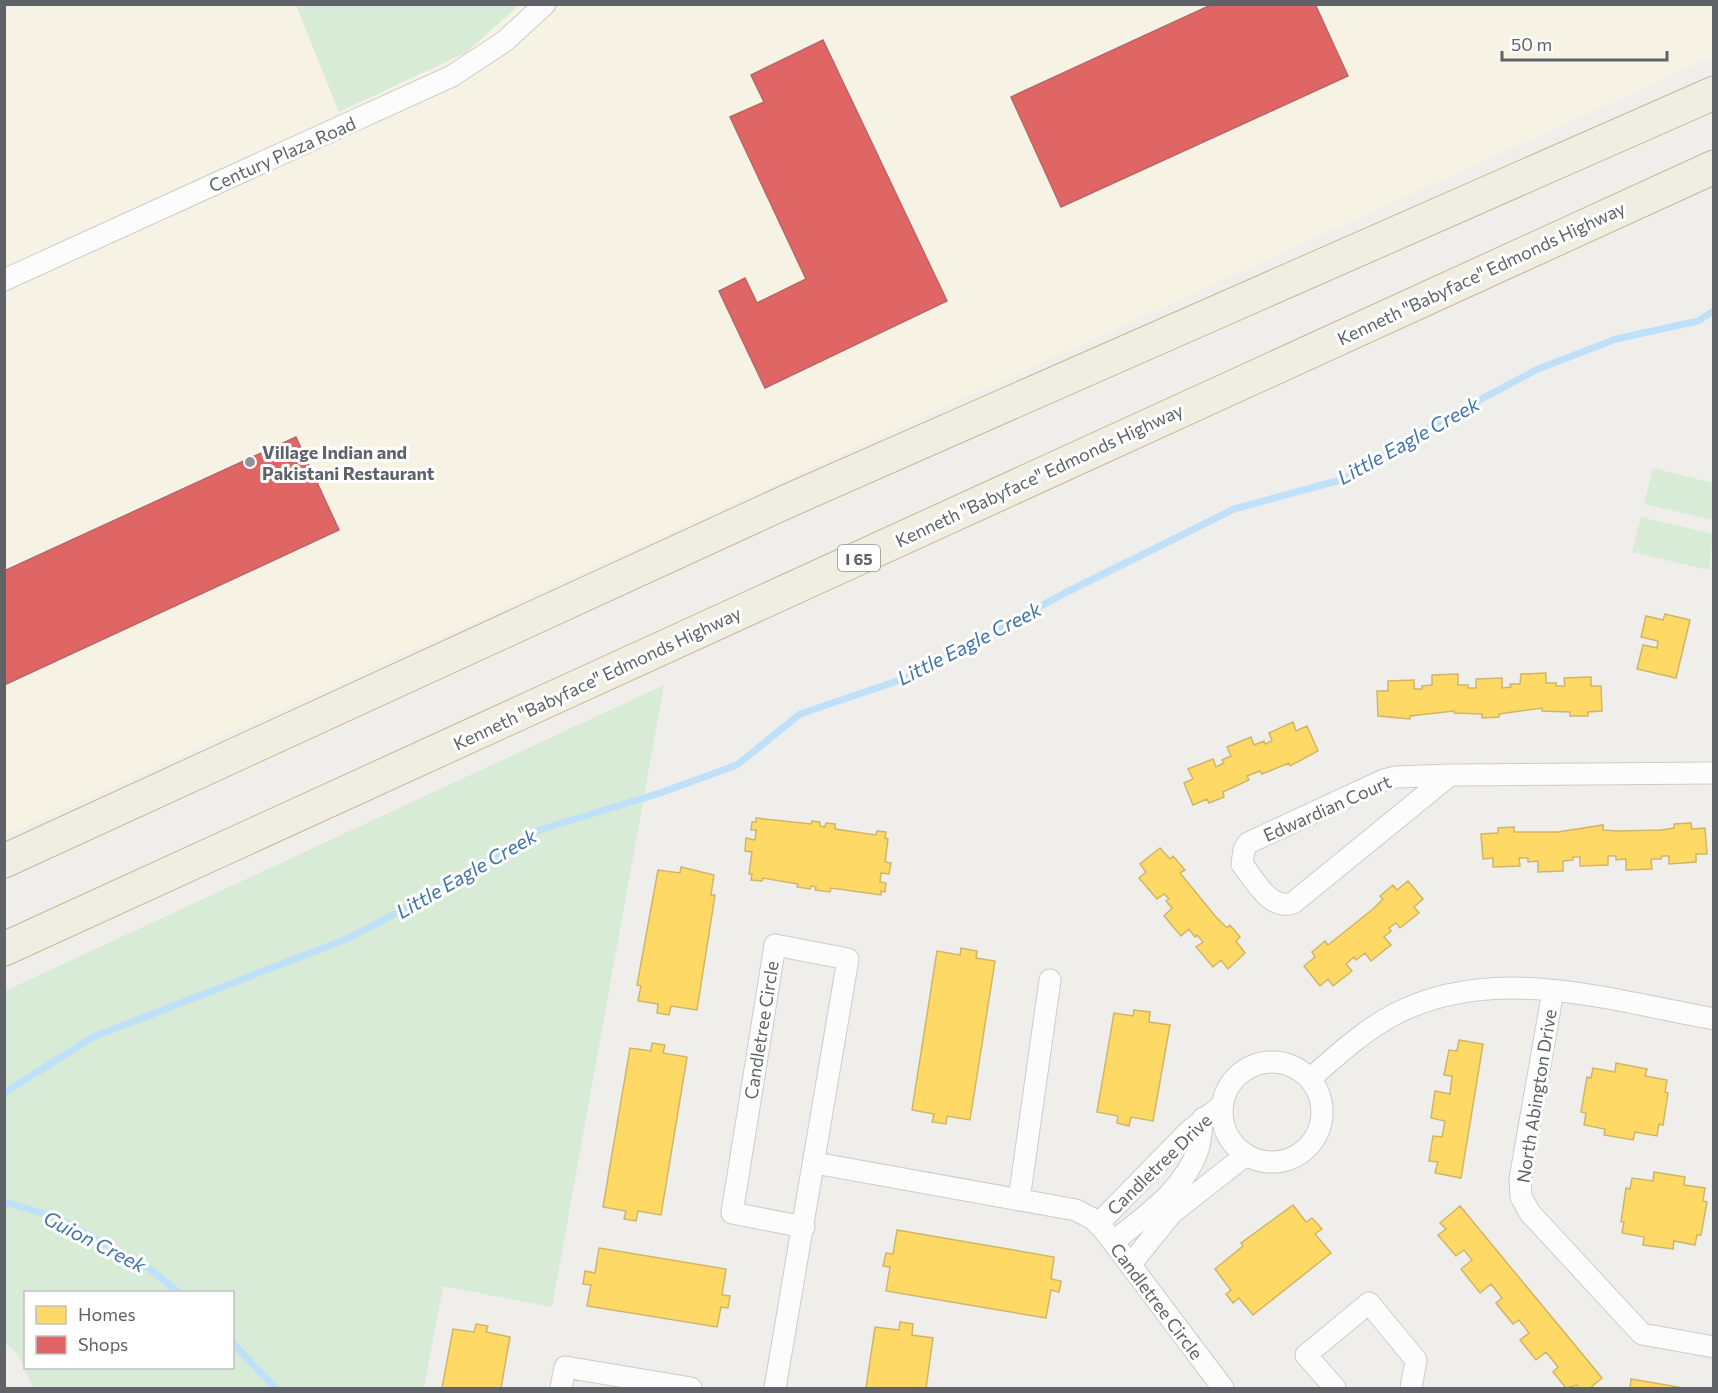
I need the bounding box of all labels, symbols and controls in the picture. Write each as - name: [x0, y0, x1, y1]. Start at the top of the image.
- scale bar: [1502, 24, 1667, 62]
- text: 50 m: [1511, 33, 1552, 55]
- street label: Century Plaza Road: [205, 112, 359, 196]
- street label: Kenneth "Babyface" Edmonds Highway: [1334, 196, 1628, 350]
- water label: Little Eagle Creek: [1333, 391, 1484, 489]
- street label: Kenneth "Babyface" Edmonds Highway: [892, 398, 1186, 552]
- place label: Village Indian and Pakistani Restaurant: [262, 441, 435, 484]
- marker: Village Indian and Pakistani Restaurant: [243, 455, 257, 469]
- road number: I 65: [838, 545, 880, 571]
- water label: Little Eagle Creek: [893, 596, 1046, 690]
- street label: Kenneth "Babyface" Edmonds Highway: [450, 601, 744, 755]
- street label: Edwardian Court: [1260, 770, 1394, 846]
- water label: Little Eagle Creek: [391, 822, 542, 923]
- street label: Candletree Circle: [739, 959, 783, 1101]
- street label: North Abington Drive: [1511, 1008, 1561, 1184]
- street label: Candletree Drive: [1102, 1109, 1216, 1219]
- water label: Guion Creek: [40, 1205, 151, 1278]
- street label: Candletree Circle: [1106, 1239, 1208, 1363]
- legend: [24, 1291, 234, 1369]
- text: Homes: [78, 1303, 136, 1325]
- text: Shops: [78, 1333, 128, 1355]

